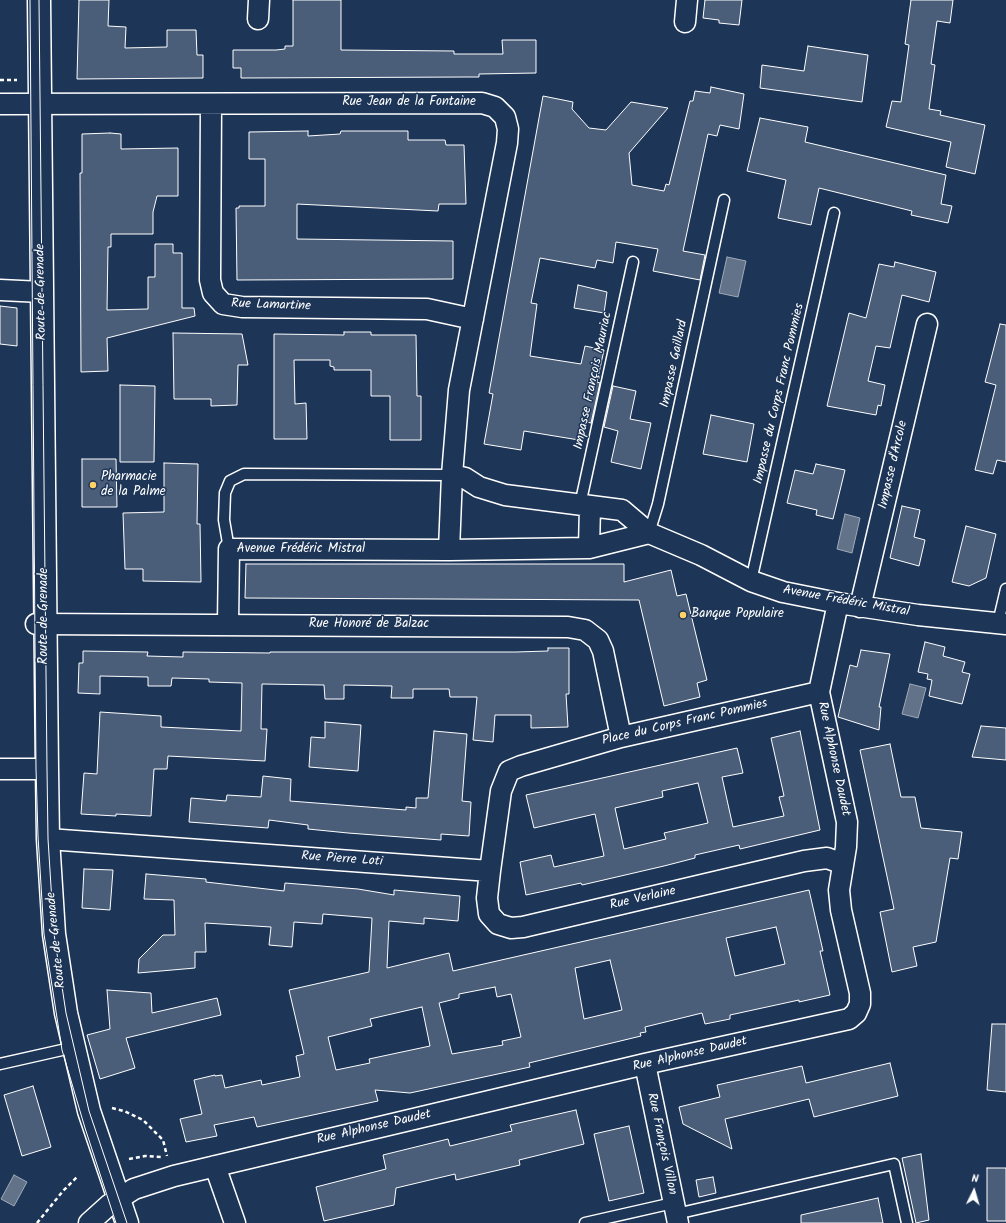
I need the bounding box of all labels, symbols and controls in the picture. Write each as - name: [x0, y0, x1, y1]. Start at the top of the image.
- street label: Rue Jean de la Fontaine: [342, 95, 476, 111]
- street label: Route de Grenade: [33, 243, 51, 341]
- street label: Rue Lamartine: [231, 297, 311, 315]
- street label: Impasse du Corps Franc Pommies: [752, 302, 808, 486]
- street label: Impasse François Mauriac: [572, 311, 616, 451]
- street label: Impasse Gaillard: [658, 319, 692, 409]
- street label: Impasse d'Arcole: [876, 419, 912, 511]
- place label: Pharmacie de la Palme: [101, 470, 166, 501]
- marker: Pharmacie de la Palme: [88, 480, 98, 490]
- street label: Avenue Frédéric Mistral: [237, 542, 365, 558]
- street label: Route de Grenade: [37, 568, 53, 664]
- street label: Avenue Frédéric Mistral: [781, 583, 911, 621]
- place label: Banque Populaire: [691, 607, 784, 623]
- marker: Banque Populaire: [678, 610, 688, 620]
- street label: Rue Honoré de Balzac: [309, 617, 429, 633]
- street label: Place du Corps Franc Pommies: [601, 696, 769, 750]
- street label: Rue Alphonse Daudet: [813, 700, 853, 818]
- street label: Rue Pierre Loti: [301, 849, 383, 871]
- street label: Rue Verlaine: [609, 884, 677, 914]
- street label: Route de Grenade: [44, 891, 70, 989]
- street label: Rue Alphonse Daudet: [631, 1034, 749, 1076]
- street label: Rue François Villon: [643, 1092, 679, 1196]
- street label: Rue Alphonse Daudet: [315, 1107, 433, 1149]
- text: N: [971, 1170, 979, 1188]
- north arrow: [954, 1171, 994, 1211]

